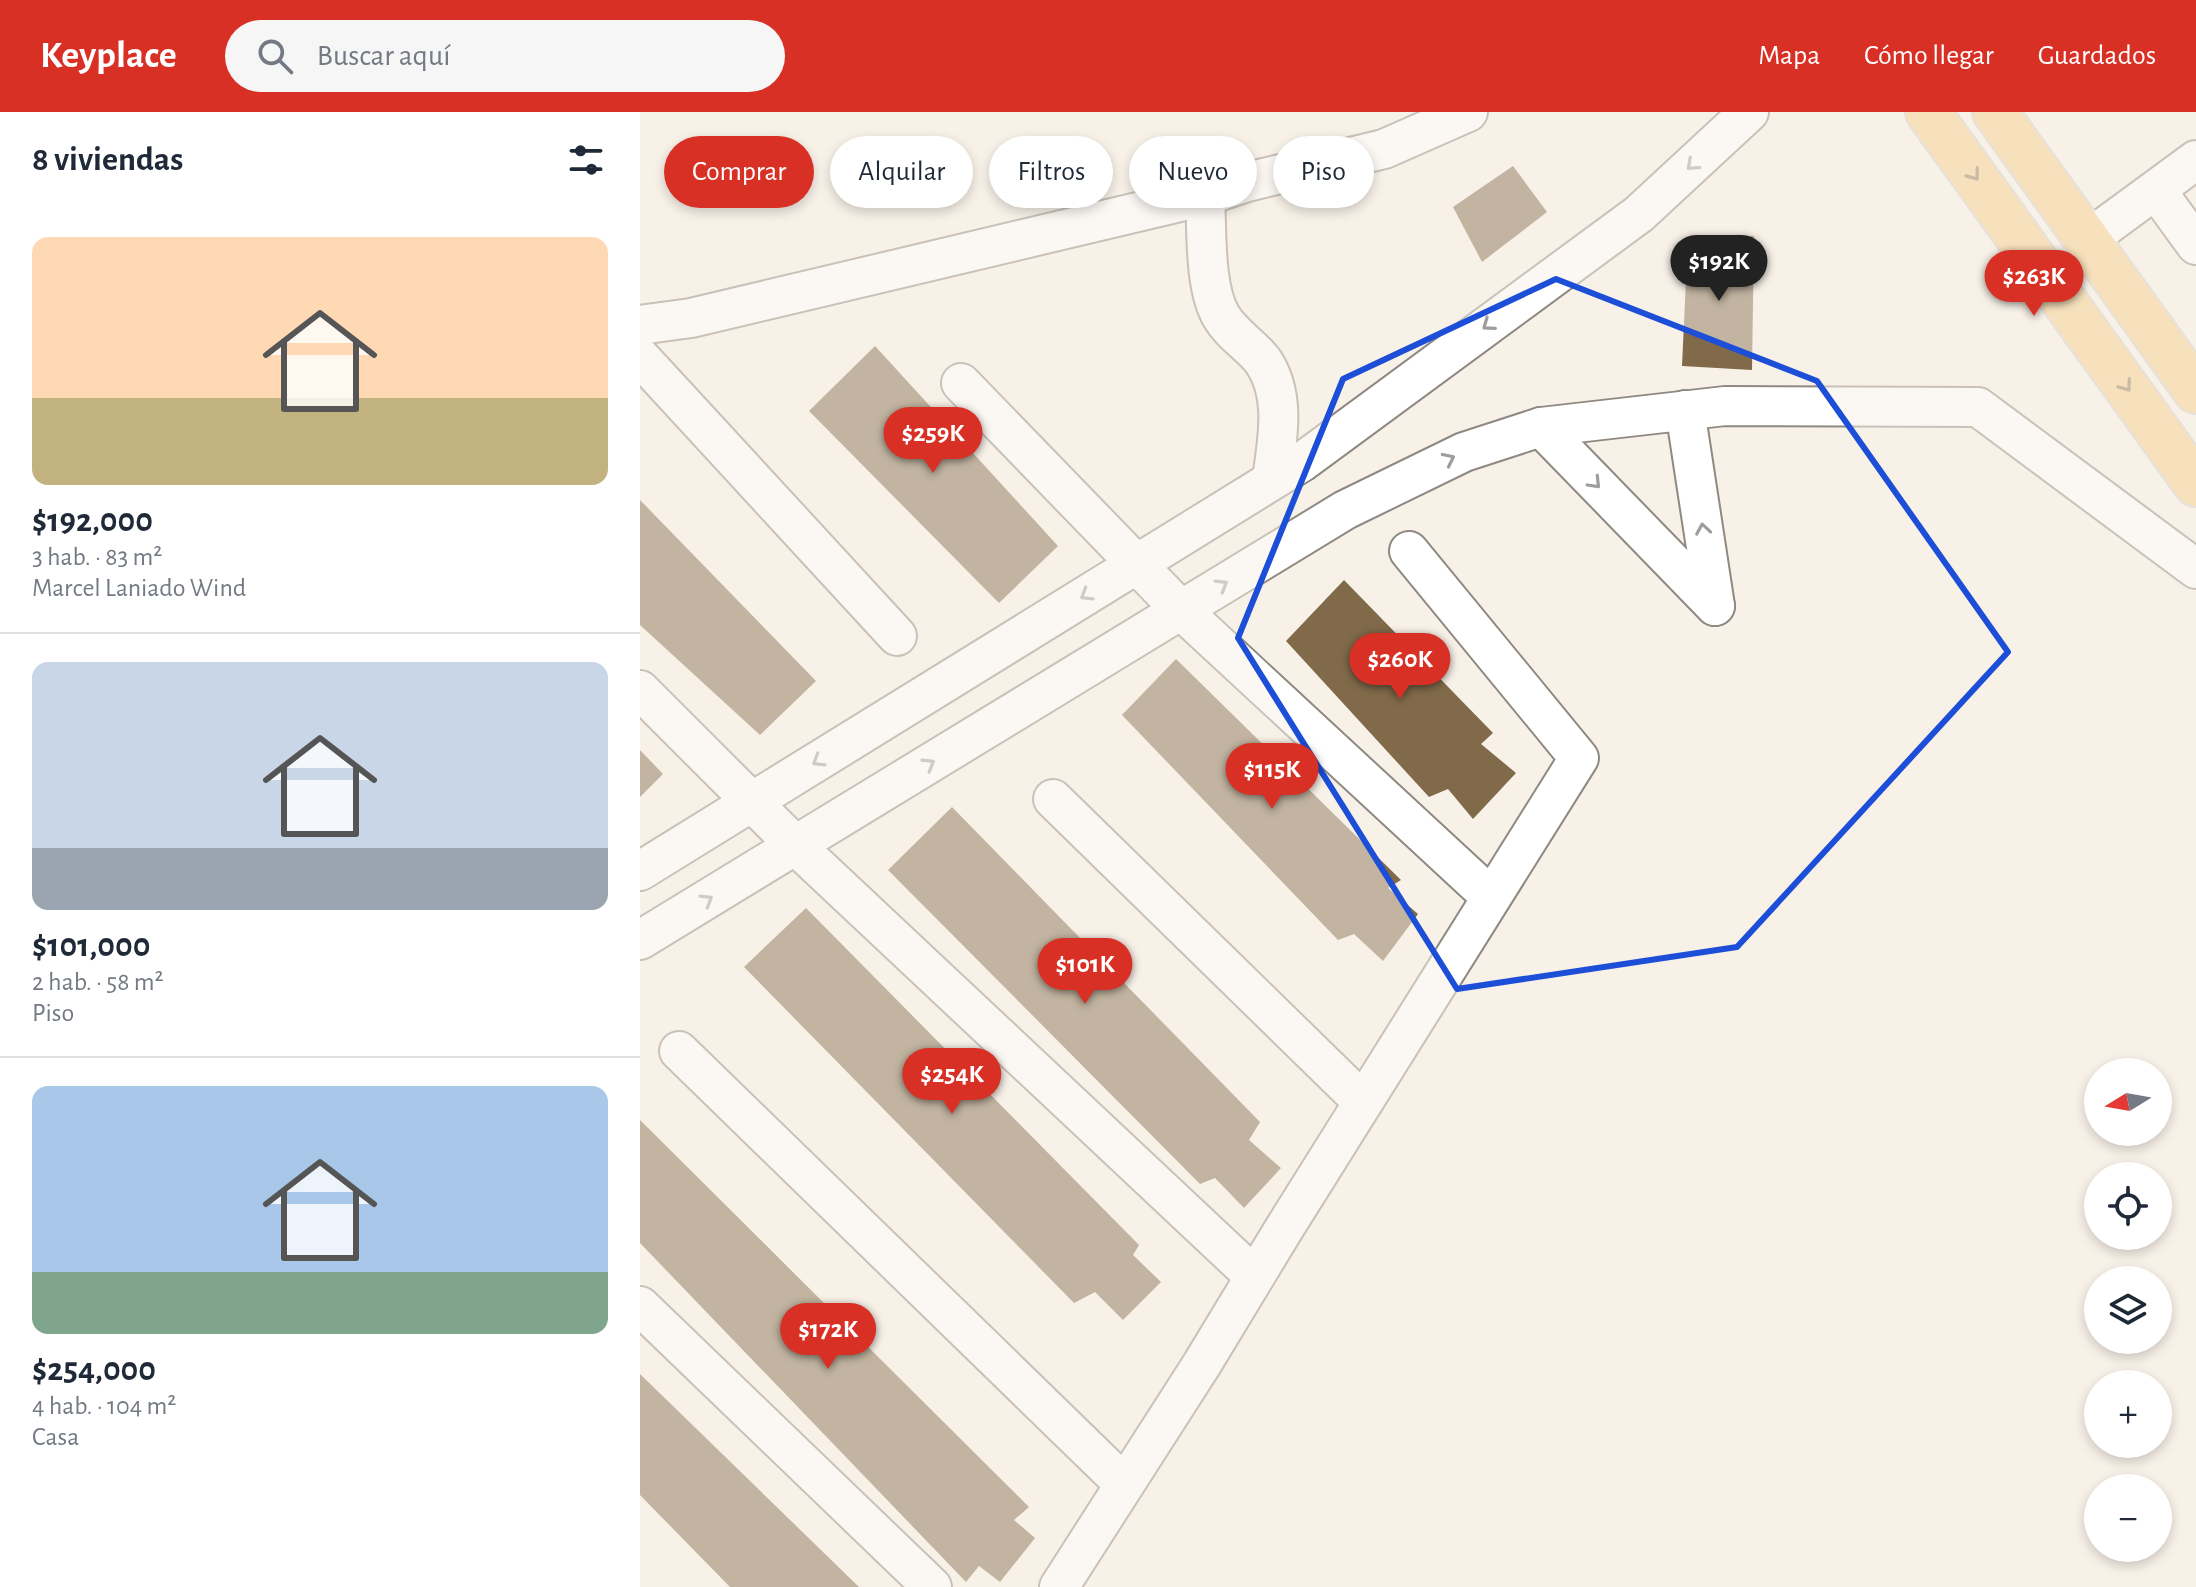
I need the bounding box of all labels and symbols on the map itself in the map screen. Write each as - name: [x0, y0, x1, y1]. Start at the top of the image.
- one-way arrow: [1687, 155, 1701, 170]
- one-way arrow: [1964, 167, 1979, 181]
- pin: $192K: [1663, 235, 1775, 303]
- pin: $263K: [1978, 250, 2090, 318]
- one-way arrow: [1482, 315, 1496, 330]
- one-way arrow: [2116, 378, 2130, 392]
- pin: $259K: [877, 407, 989, 475]
- one-way arrow: [1441, 453, 1456, 469]
- one-way arrow: [1586, 474, 1600, 488]
- one-way arrow: [1695, 522, 1712, 536]
- one-way arrow: [1213, 579, 1228, 595]
- one-way arrow: [1080, 585, 1095, 601]
- pin: $260K: [1344, 633, 1456, 701]
- pin: $115K: [1216, 743, 1328, 811]
- one-way arrow: [812, 752, 826, 767]
- one-way arrow: [920, 759, 935, 774]
- one-way arrow: [698, 894, 713, 909]
- pin: $101K: [1029, 938, 1141, 1006]
- pin: $254K: [896, 1048, 1008, 1116]
- north arrow: [2084, 1058, 2172, 1146]
- pin: $172K: [772, 1303, 884, 1371]

